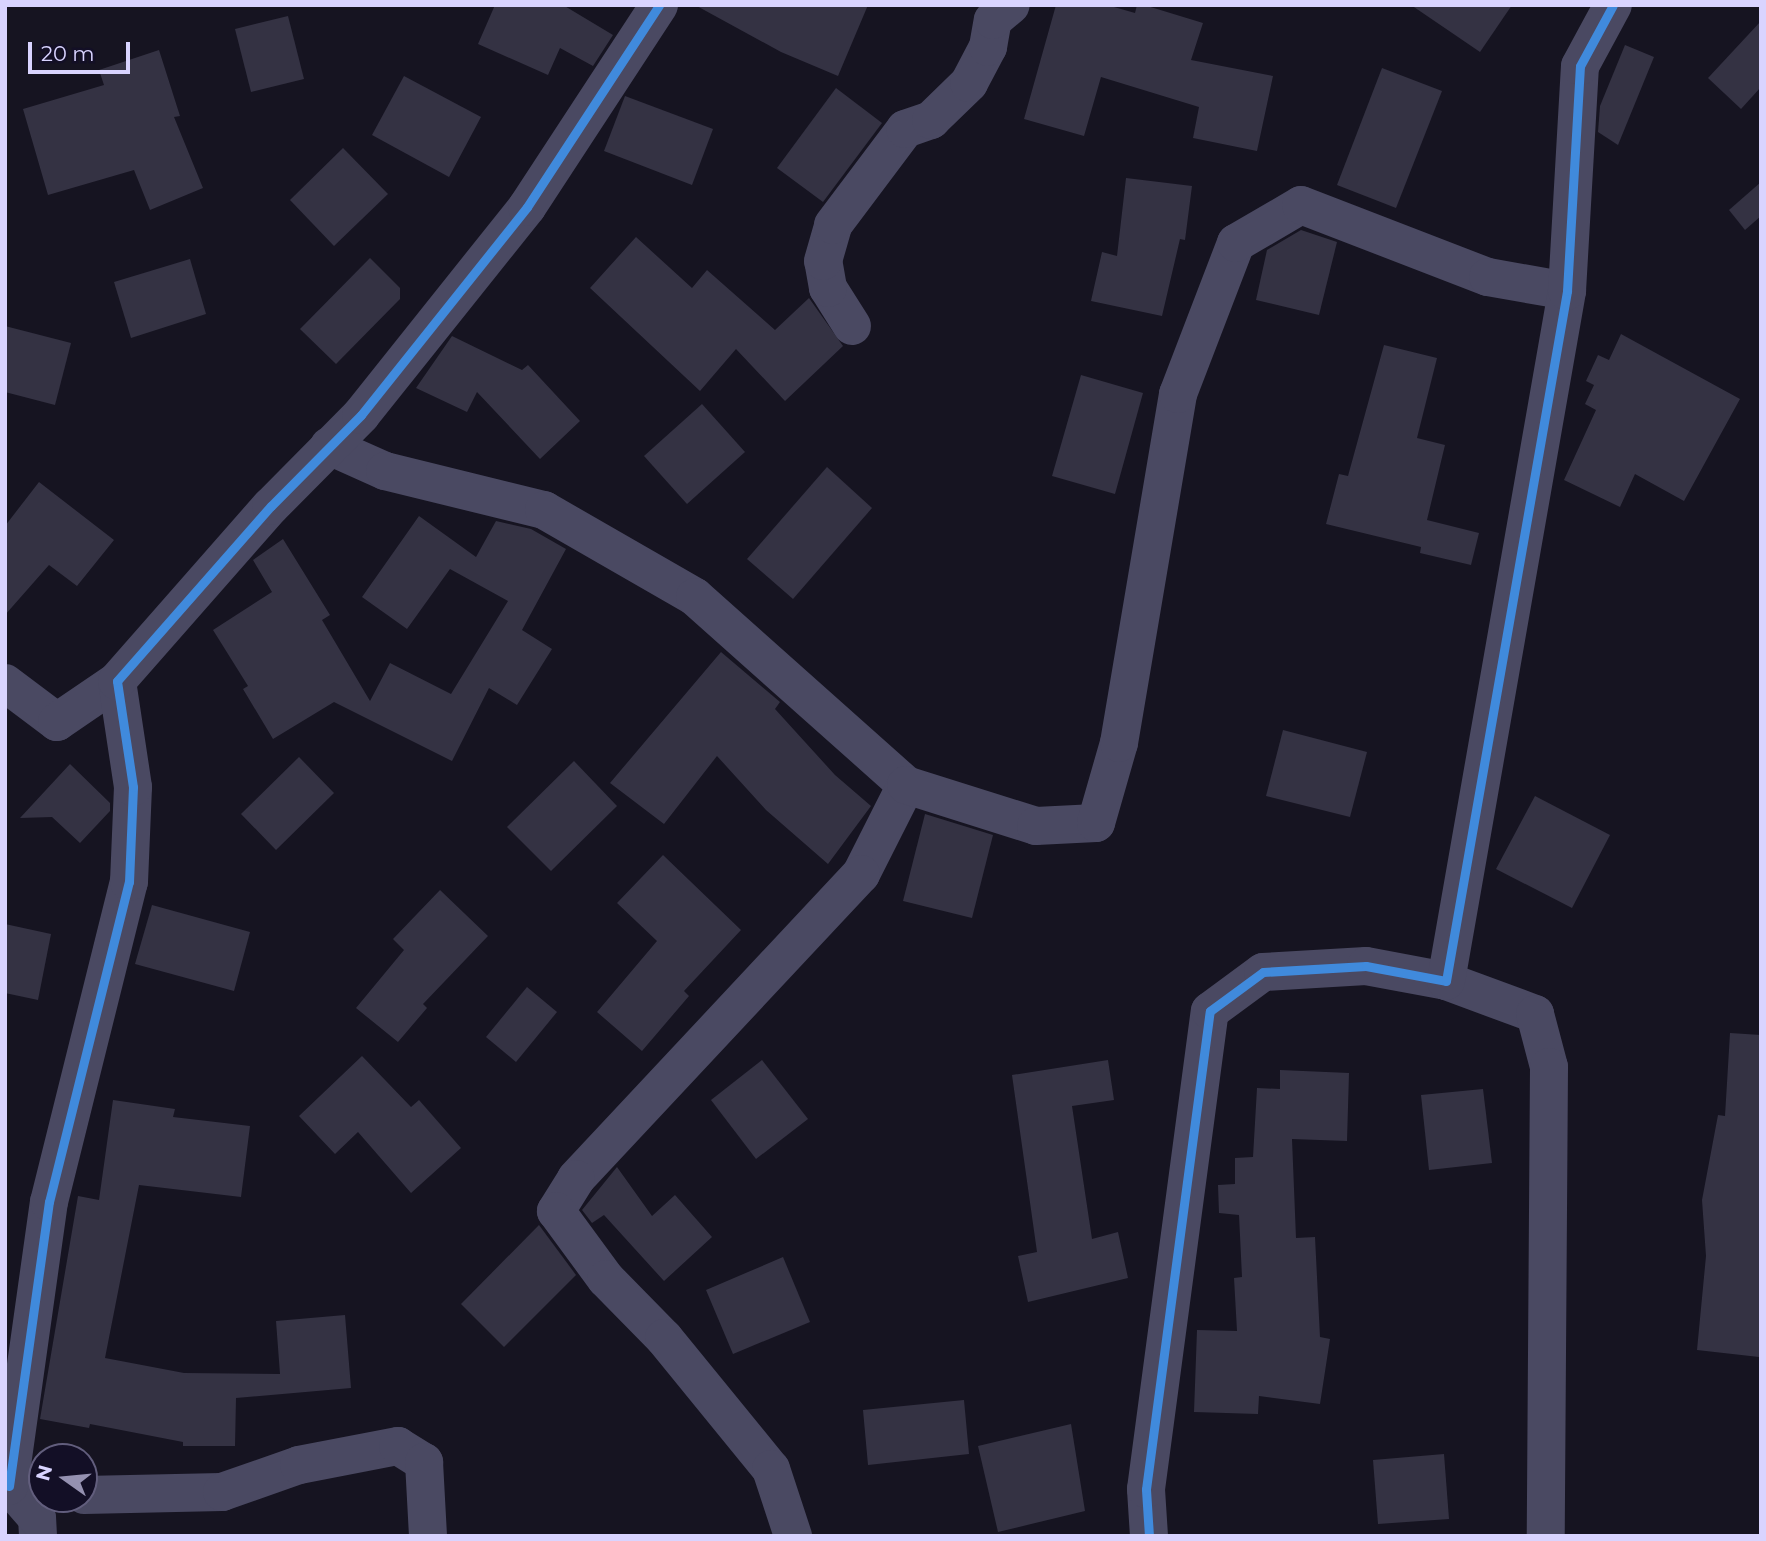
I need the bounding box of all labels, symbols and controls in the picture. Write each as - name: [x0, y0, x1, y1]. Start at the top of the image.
- scale bar: [32, 28, 133, 72]
- text: 20 m: [41, 41, 95, 66]
- north arrow: [28, 1443, 98, 1513]
- text: N: [31, 1463, 57, 1483]

